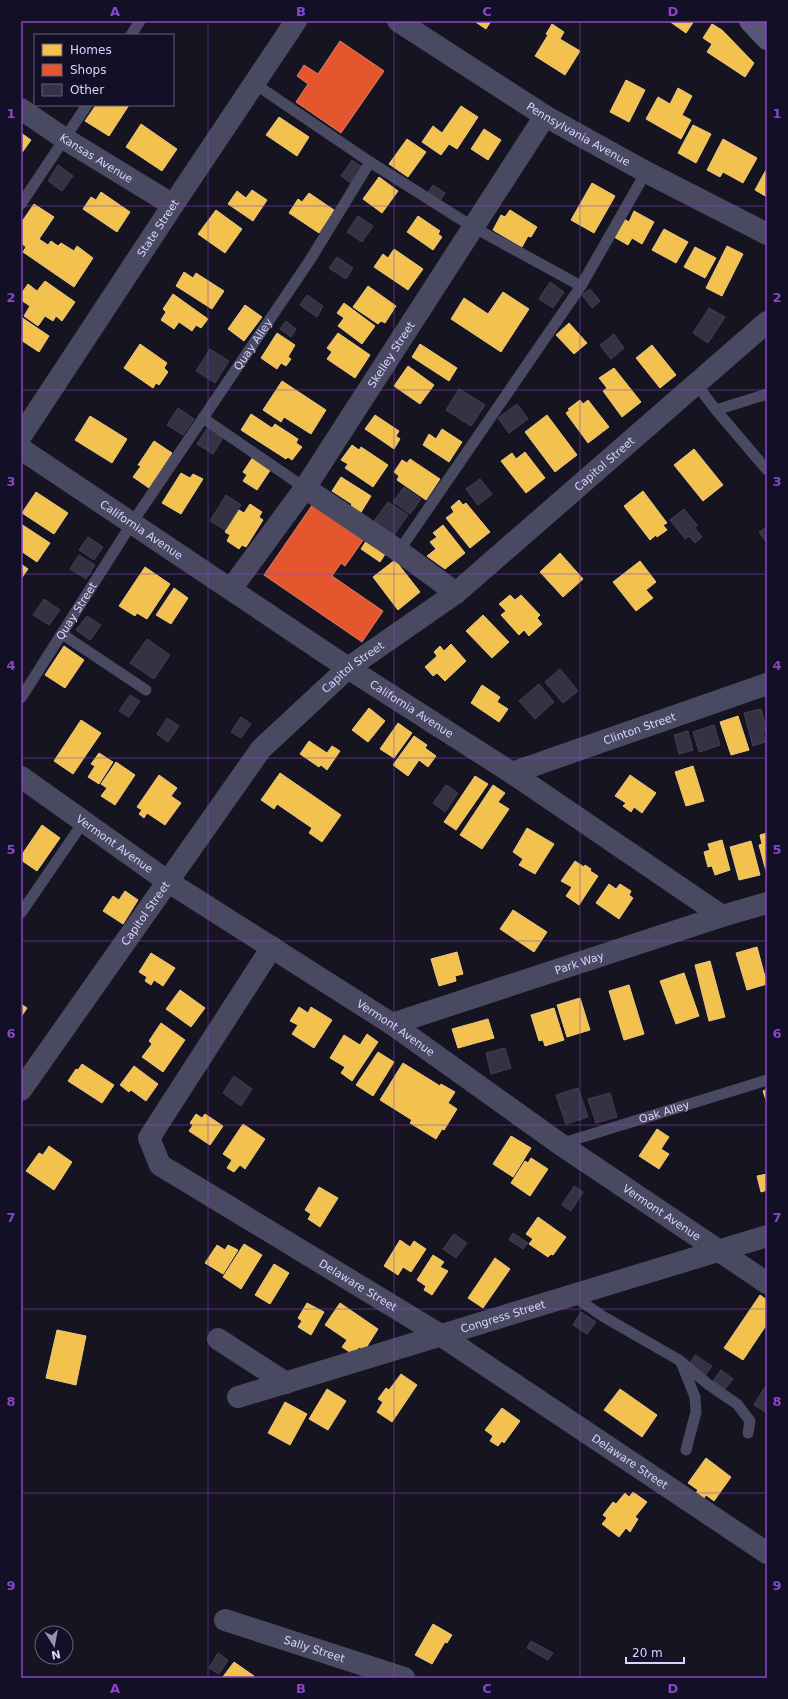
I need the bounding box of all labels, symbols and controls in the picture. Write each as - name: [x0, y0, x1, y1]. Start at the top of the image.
- text: A: [110, 4, 120, 19]
- text: B: [296, 4, 306, 19]
- text: C: [482, 4, 492, 19]
- text: D: [668, 4, 679, 19]
- legend: [34, 34, 174, 106]
- text: Homes: [70, 43, 112, 57]
- text: Shops: [70, 63, 106, 77]
- text: Other: [70, 83, 104, 97]
- street label: Pennsylvania Avenue: [524, 100, 632, 169]
- text: 1: [6, 106, 16, 121]
- text: 1: [772, 106, 782, 121]
- street label: Kansas Avenue: [57, 131, 135, 186]
- street label: State Street: [135, 196, 182, 259]
- text: 2: [6, 290, 16, 305]
- text: 2: [772, 290, 782, 305]
- street label: Quay Alley: [231, 316, 276, 373]
- street label: Skelley Street: [365, 319, 418, 390]
- street label: Capitol Street: [572, 434, 638, 494]
- text: 3: [6, 474, 16, 489]
- text: 3: [772, 474, 782, 489]
- street label: California Avenue: [97, 498, 185, 563]
- street label: Quay Street: [53, 579, 100, 643]
- street label: Capitol Street: [319, 639, 387, 696]
- text: 4: [6, 658, 16, 673]
- text: 4: [772, 658, 782, 673]
- street label: California Avenue: [367, 678, 456, 741]
- street label: Clinton Street: [602, 710, 678, 748]
- street label: Vermont Avenue: [74, 812, 155, 876]
- text: 5: [6, 842, 16, 857]
- text: 5: [772, 842, 782, 857]
- street label: Capitol Street: [119, 878, 173, 948]
- street label: Park Way: [553, 949, 606, 977]
- street label: Vermont Avenue: [354, 997, 437, 1059]
- text: 6: [6, 1026, 16, 1041]
- text: 6: [772, 1026, 782, 1041]
- street label: Oak Alley: [637, 1098, 692, 1126]
- street label: Vermont Avenue: [620, 1182, 703, 1244]
- text: 7: [6, 1210, 16, 1225]
- text: 7: [772, 1210, 782, 1225]
- street label: Delaware Street: [316, 1257, 400, 1314]
- street label: Congress Street: [459, 1298, 548, 1336]
- text: 8: [6, 1394, 16, 1409]
- text: 8: [772, 1394, 782, 1409]
- street label: Delaware Street: [589, 1432, 671, 1492]
- text: 9: [6, 1578, 16, 1593]
- text: 9: [772, 1578, 782, 1593]
- north arrow: [34, 1625, 74, 1665]
- street label: Sally Street: [282, 1634, 347, 1666]
- scale bar: [626, 1639, 684, 1665]
- text: 20 m: [632, 1646, 663, 1660]
- text: N: [50, 1647, 62, 1662]
- text: A: [110, 1681, 120, 1696]
- text: B: [296, 1681, 306, 1696]
- text: C: [482, 1681, 492, 1696]
- text: D: [668, 1681, 679, 1696]

